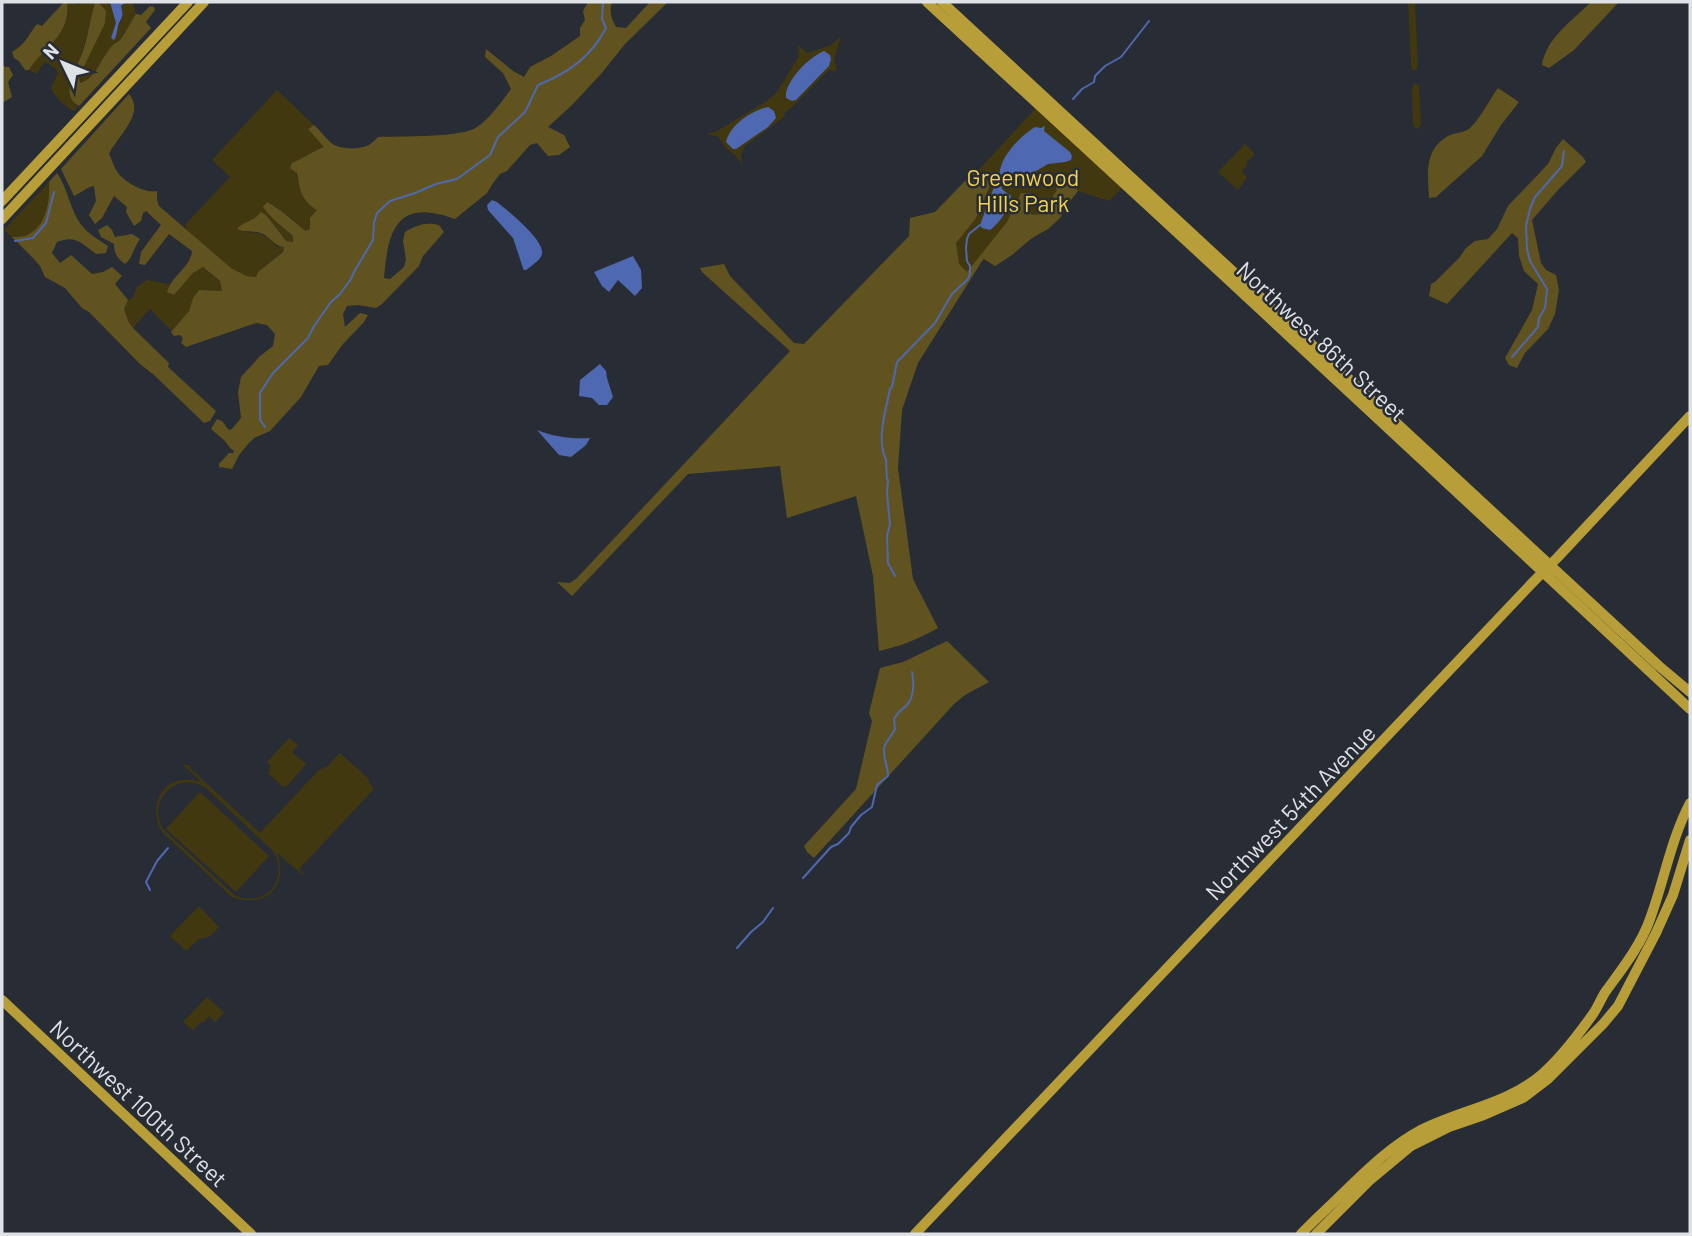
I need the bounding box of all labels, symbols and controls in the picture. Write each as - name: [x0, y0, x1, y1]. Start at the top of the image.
- north arrow: [28, 28, 98, 98]
- text: N: [37, 39, 63, 64]
- park label: Greenwood Hills Park: [967, 163, 1079, 217]
- street label: Northwest 86th Street: [1231, 255, 1413, 427]
- street label: Northwest 54th Avenue: [1199, 719, 1381, 905]
- street label: Northwest 100th Street: [45, 1014, 233, 1192]

